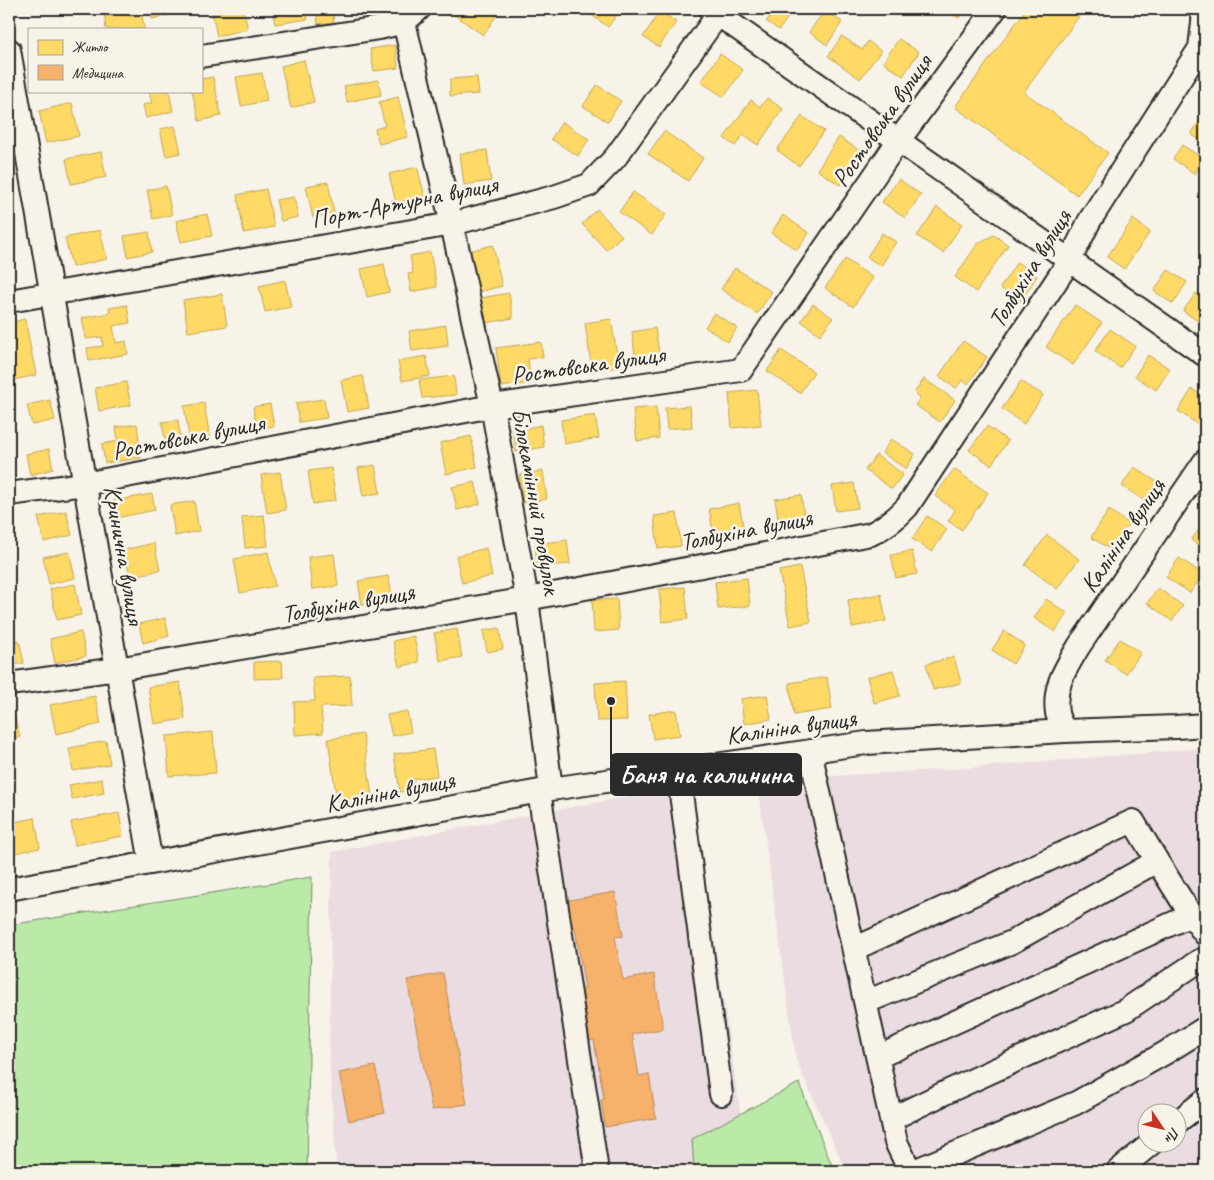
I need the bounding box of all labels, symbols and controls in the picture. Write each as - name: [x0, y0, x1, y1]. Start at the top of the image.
- legend: [28, 28, 202, 92]
- text: Житло: [72, 38, 109, 57]
- street label: Ростовська вулиця: [824, 46, 941, 193]
- text: Медицина: [72, 64, 125, 83]
- street label: Порт-Артурна вулиця: [308, 168, 502, 236]
- street label: Толбухіна вулиця: [981, 203, 1079, 334]
- street label: Ростовська вулиця: [509, 338, 669, 392]
- street label: Ростовська вулиця: [109, 406, 269, 467]
- street label: Білокамінний провулок: [504, 406, 568, 599]
- street label: Калініна вулиця: [1073, 472, 1173, 599]
- street label: Кринична вулиця: [96, 483, 152, 630]
- street label: Толбухіна вулиця: [677, 501, 816, 558]
- street label: Толбухіна вулиця: [280, 575, 418, 630]
- street label: Калініна вулиця: [724, 702, 859, 752]
- callout: Баня на калинина: [611, 754, 801, 795]
- text: Баня на калинина: [620, 758, 795, 791]
- street label: Калініна вулиця: [323, 764, 458, 820]
- north arrow: [1136, 1102, 1186, 1152]
- text: Пн: [1161, 1124, 1183, 1147]

